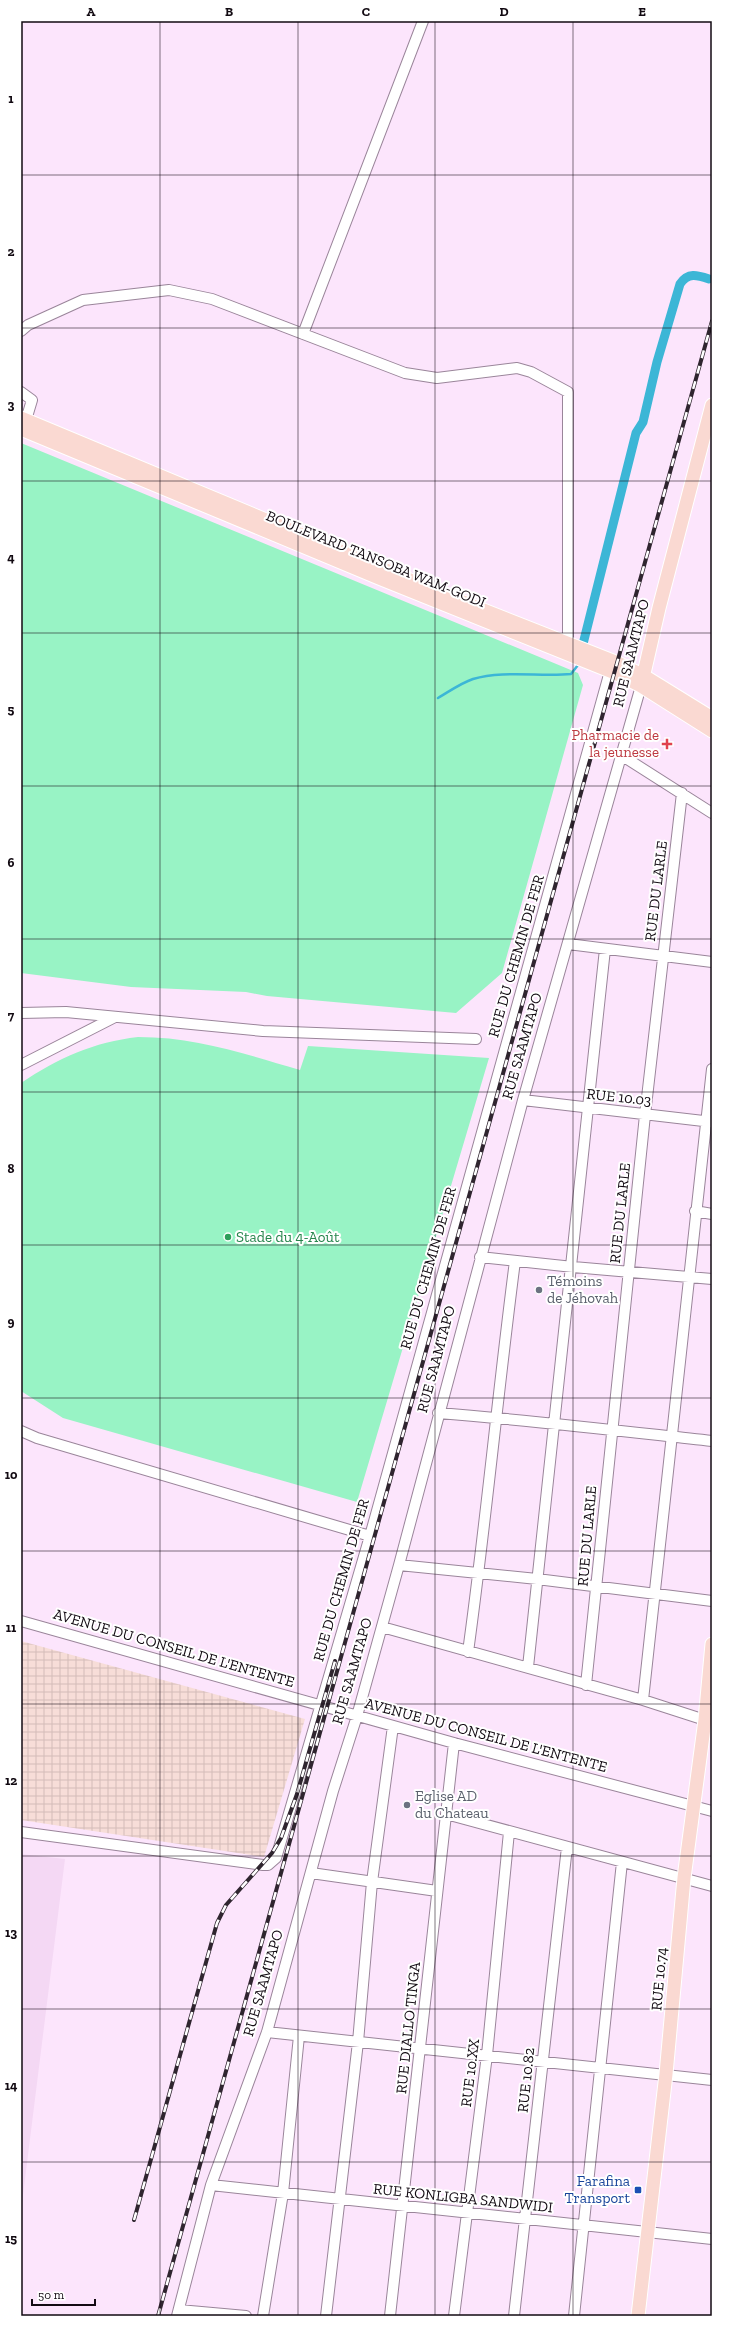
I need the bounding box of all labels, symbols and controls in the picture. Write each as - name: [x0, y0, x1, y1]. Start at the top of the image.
- text: A: [87, 4, 96, 19]
- text: B: [225, 4, 233, 19]
- text: C: [362, 4, 370, 19]
- text: D: [499, 4, 509, 19]
- text: E: [638, 4, 646, 19]
- text: 1: [8, 91, 14, 106]
- text: 2: [8, 244, 15, 259]
- text: 3: [8, 397, 15, 412]
- street label: BOULEVARD TANSOBA WAM-GODI: [264, 507, 489, 611]
- text: 4: [7, 550, 15, 565]
- street label: RUE SAAMTAPO: [609, 597, 653, 709]
- text: 5: [8, 702, 15, 717]
- place label: Pharmacie de la jeunesse: [571, 726, 659, 761]
- marker: Pharmacie de la jeunesse: [662, 739, 672, 749]
- street label: RUE DU LARLE: [641, 840, 671, 942]
- text: 6: [8, 855, 15, 870]
- street label: RUE DU CHEMIN DE FER: [484, 872, 548, 1039]
- street label: RUE SAAMTAPO: [498, 991, 546, 1101]
- text: 7: [8, 1008, 15, 1023]
- street label: RUE 10.03: [586, 1085, 652, 1109]
- text: 8: [7, 1161, 15, 1176]
- street label: RUE DU LARLE: [606, 1162, 634, 1264]
- street label: RUE DU CHEMIN DE FER: [396, 1184, 460, 1351]
- place label: Stade du 4-Août: [236, 1228, 340, 1246]
- marker: Stade du 4-Août: [223, 1232, 233, 1242]
- place label: Témoins de Jéhovah: [547, 1272, 619, 1307]
- marker: Témoins de Jéhovah: [534, 1285, 544, 1295]
- street label: RUE SAAMTAPO: [413, 1303, 459, 1415]
- text: 9: [8, 1314, 15, 1329]
- text: 10: [5, 1467, 18, 1482]
- street label: RUE DU LARLE: [574, 1485, 600, 1587]
- street label: RUE DU CHEMIN DE FER: [309, 1496, 373, 1663]
- street label: AVENUE DU CONSEIL DE L'ENTENTE: [51, 1605, 297, 1691]
- street label: RUE SAAMTAPO: [328, 1616, 376, 1726]
- text: 11: [6, 1620, 17, 1635]
- street label: AVENUE DU CONSEIL DE L'ENTENTE: [363, 1694, 609, 1776]
- text: 12: [5, 1773, 17, 1788]
- place label: Eglise AD du Chateau: [415, 1787, 489, 1822]
- marker: Eglise AD du Chateau: [402, 1800, 412, 1810]
- text: 13: [5, 1925, 17, 1940]
- street label: RUE SAAMTAPO: [239, 1928, 287, 2038]
- street label: RUE 10.74: [647, 1947, 671, 2011]
- street label: RUE DIALLO TINGA: [392, 1961, 424, 2095]
- street label: RUE 10.XX: [457, 2037, 483, 2108]
- street label: RUE 10.82: [514, 2046, 538, 2113]
- text: 14: [5, 2078, 18, 2093]
- place label: Farafina Transport: [564, 2172, 630, 2207]
- street label: RUE KONLIGBA SANDWIDI: [372, 2180, 554, 2216]
- marker: Farafina Transport: [633, 2185, 643, 2195]
- text: 15: [5, 2231, 17, 2246]
- scale bar: [32, 2281, 95, 2307]
- text: 50 m: [38, 2288, 65, 2302]

